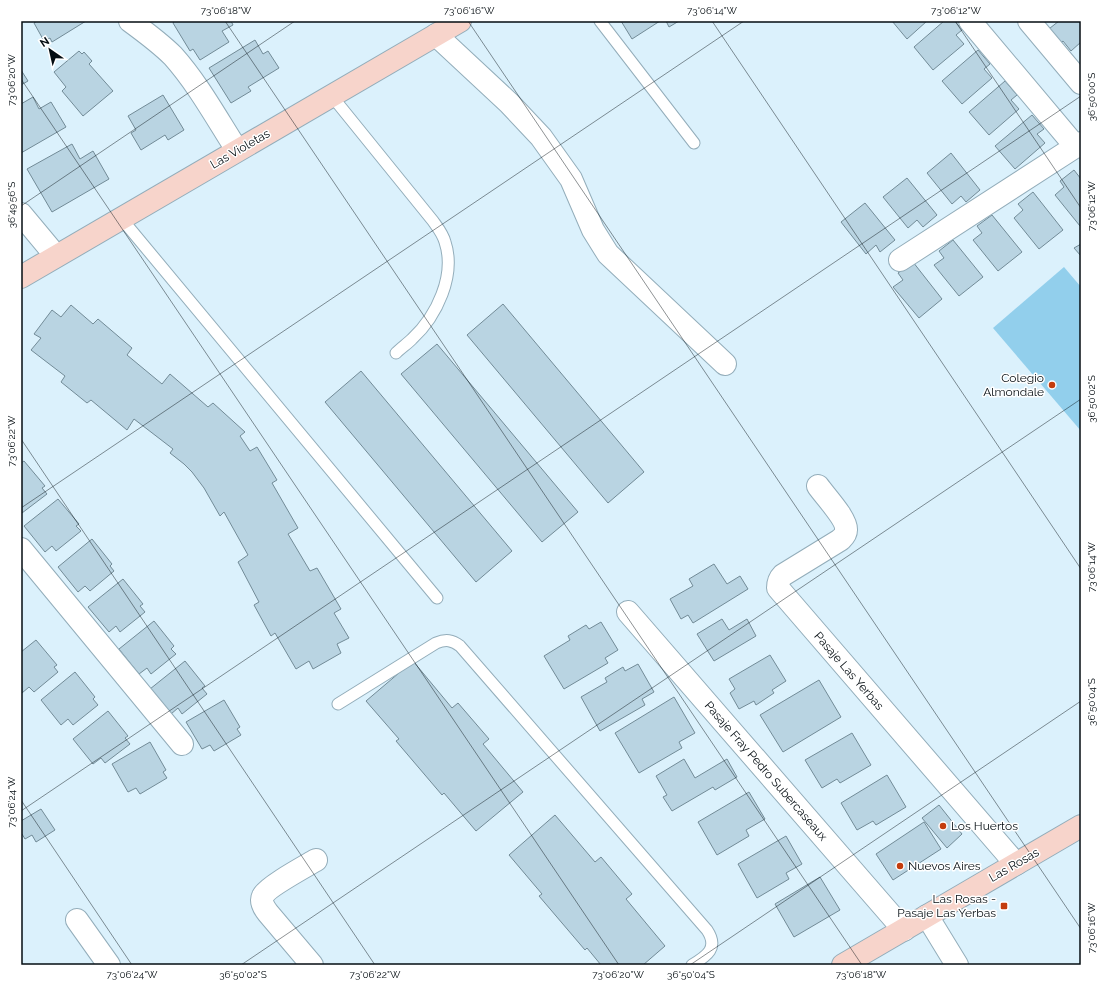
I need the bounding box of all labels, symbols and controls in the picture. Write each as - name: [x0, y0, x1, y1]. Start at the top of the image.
- text: 73°06'18"W: [201, 5, 252, 16]
- text: 73°06'16"W: [444, 5, 495, 16]
- text: 73°06'14"W: [687, 5, 738, 16]
- text: 73°06'12"W: [931, 5, 981, 16]
- north arrow: [30, 30, 70, 70]
- text: N: [38, 34, 52, 50]
- text: 73°06'20"W: [6, 54, 17, 106]
- text: 36°50'00"S: [1086, 73, 1097, 121]
- street label: Las Violetas: [208, 126, 272, 172]
- text: 73°06'12"W: [1086, 181, 1097, 231]
- text: 36°49'56"S: [6, 182, 17, 228]
- place label: Colegio Almondale: [983, 371, 1044, 399]
- text: 36°50'02"S: [1086, 375, 1097, 423]
- marker: Colegio Almondale: [1047, 380, 1057, 390]
- text: 73°06'22"W: [6, 415, 17, 466]
- text: 73°06'14"W: [1086, 541, 1097, 592]
- street label: Pasaje Las Yerbas: [811, 629, 887, 713]
- text: 36°50'04"S: [1086, 678, 1097, 726]
- street label: Pasaje Fray Pedro Subercaseaux: [702, 698, 830, 844]
- text: 73°06'24"W: [6, 776, 17, 828]
- place label: Los Huertos: [951, 819, 1018, 833]
- marker: Los Huertos: [938, 821, 948, 831]
- street label: Las Rosas: [987, 845, 1042, 885]
- place label: Nuevos Aires: [908, 859, 981, 873]
- marker: Nuevos Aires: [895, 861, 905, 871]
- place label: Las Rosas - Pasaje Las Yerbas: [897, 892, 996, 920]
- marker: Las Rosas - Pasaje Las Yerbas: [999, 901, 1009, 911]
- text: 73°06'16"W: [1086, 902, 1097, 953]
- text: 73°06'24"W: [106, 969, 158, 980]
- text: 36°50'02"S: [219, 969, 267, 980]
- text: 73°06'22"W: [350, 969, 401, 980]
- text: 73°06'20"W: [592, 969, 644, 980]
- text: 36°50'04"S: [667, 969, 715, 980]
- text: 73°06'18"W: [836, 969, 887, 980]

